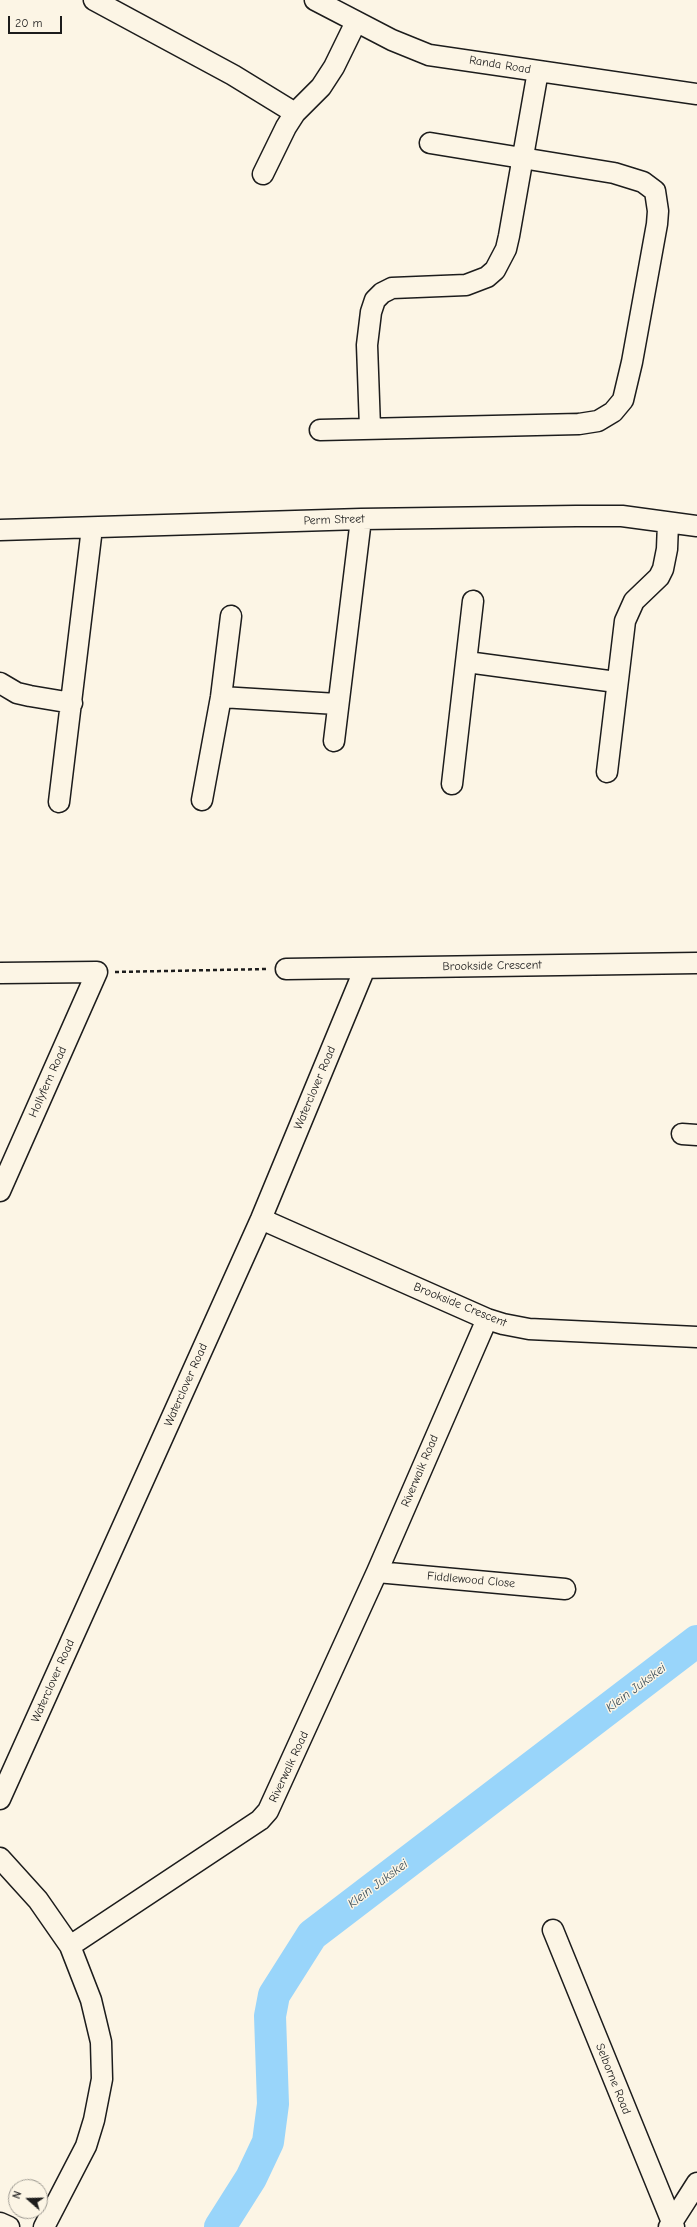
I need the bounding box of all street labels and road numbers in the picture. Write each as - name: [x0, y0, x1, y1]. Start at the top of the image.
- street label: Randa Road: [468, 53, 532, 77]
- street label: Perm Street: [303, 512, 365, 528]
- street label: Brookside Crescent: [442, 958, 542, 974]
- street label: Hollyfern Road: [26, 1044, 70, 1120]
- street label: Waterclover Road: [291, 1044, 339, 1132]
- street label: Brookside Crescent: [411, 1280, 509, 1330]
- street label: Waterclover Road: [161, 1341, 211, 1429]
- street label: Riverwalk Road: [398, 1433, 442, 1509]
- street label: Fiddlewood Close: [426, 1569, 516, 1591]
- street label: Waterclover Road: [28, 1637, 78, 1725]
- street label: Riverwalk Road: [266, 1729, 312, 1805]
- street label: Selborne Road: [592, 2041, 634, 2117]

